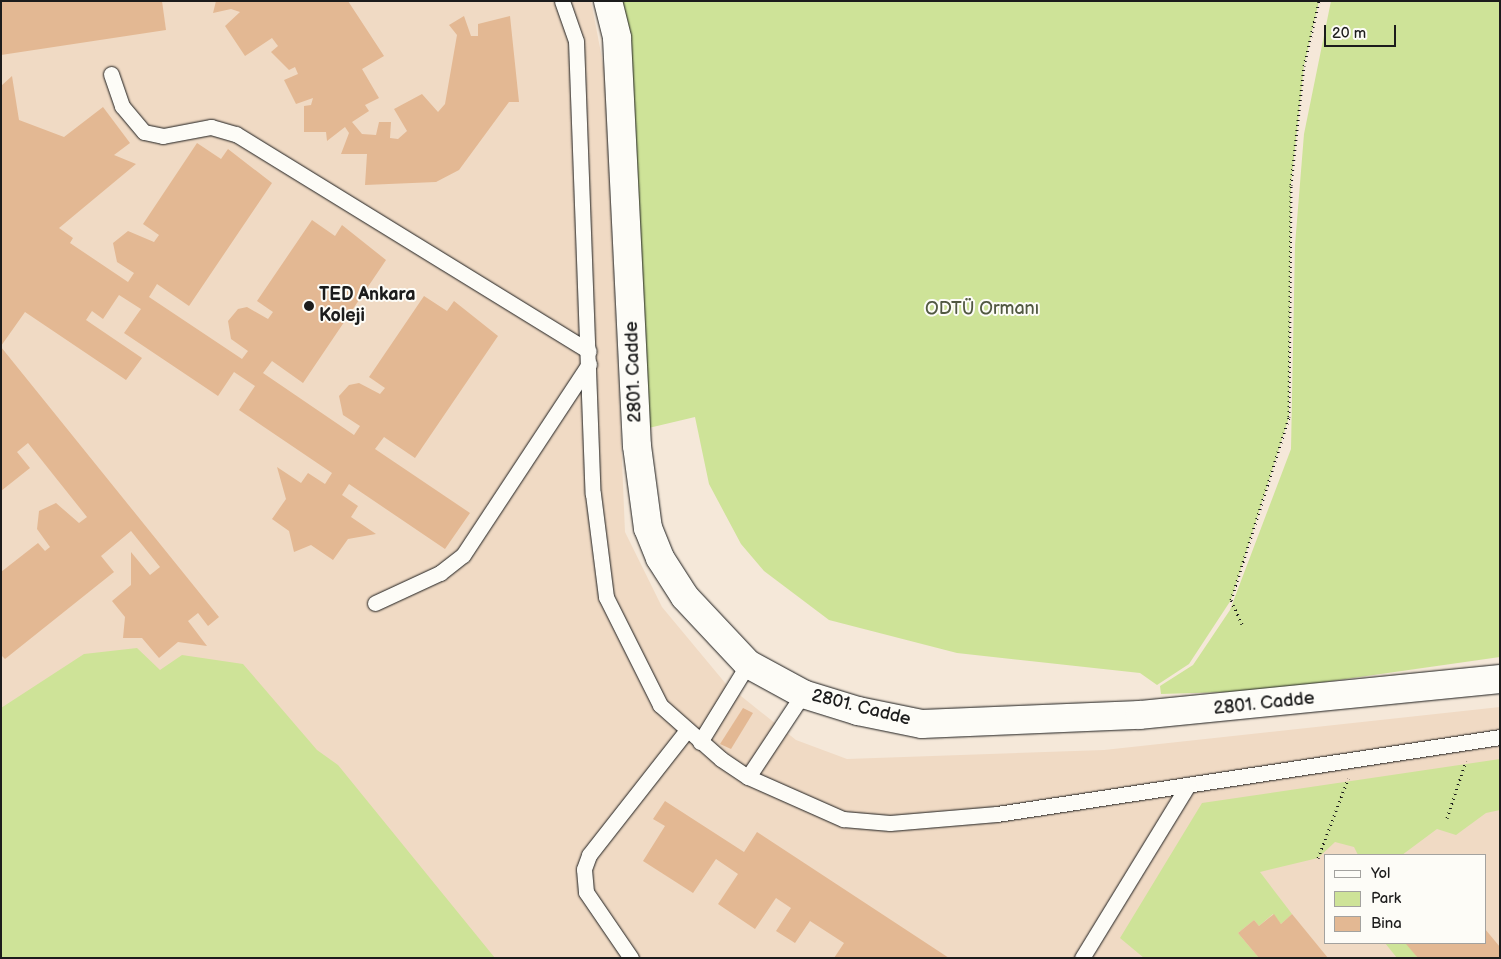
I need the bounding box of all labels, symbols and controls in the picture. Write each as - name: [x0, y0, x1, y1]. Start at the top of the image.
- scale bar: [1326, 15, 1398, 47]
- text: 20 m: [1332, 24, 1366, 43]
- place label: TED Ankara Koleji: [319, 285, 416, 328]
- park label: ODTÜ Ormanı: [925, 298, 1039, 320]
- marker: TED Ankara Koleji: [303, 300, 315, 312]
- street label: 2801. Cadde: [621, 321, 647, 423]
- street label: 2801. Cadde: [809, 685, 913, 731]
- street label: 2801. Cadde: [1212, 688, 1316, 720]
- legend: [1324, 854, 1486, 944]
- text: Yol: [1371, 864, 1390, 883]
- text: Park: [1371, 889, 1401, 908]
- text: Bina: [1371, 914, 1402, 933]

